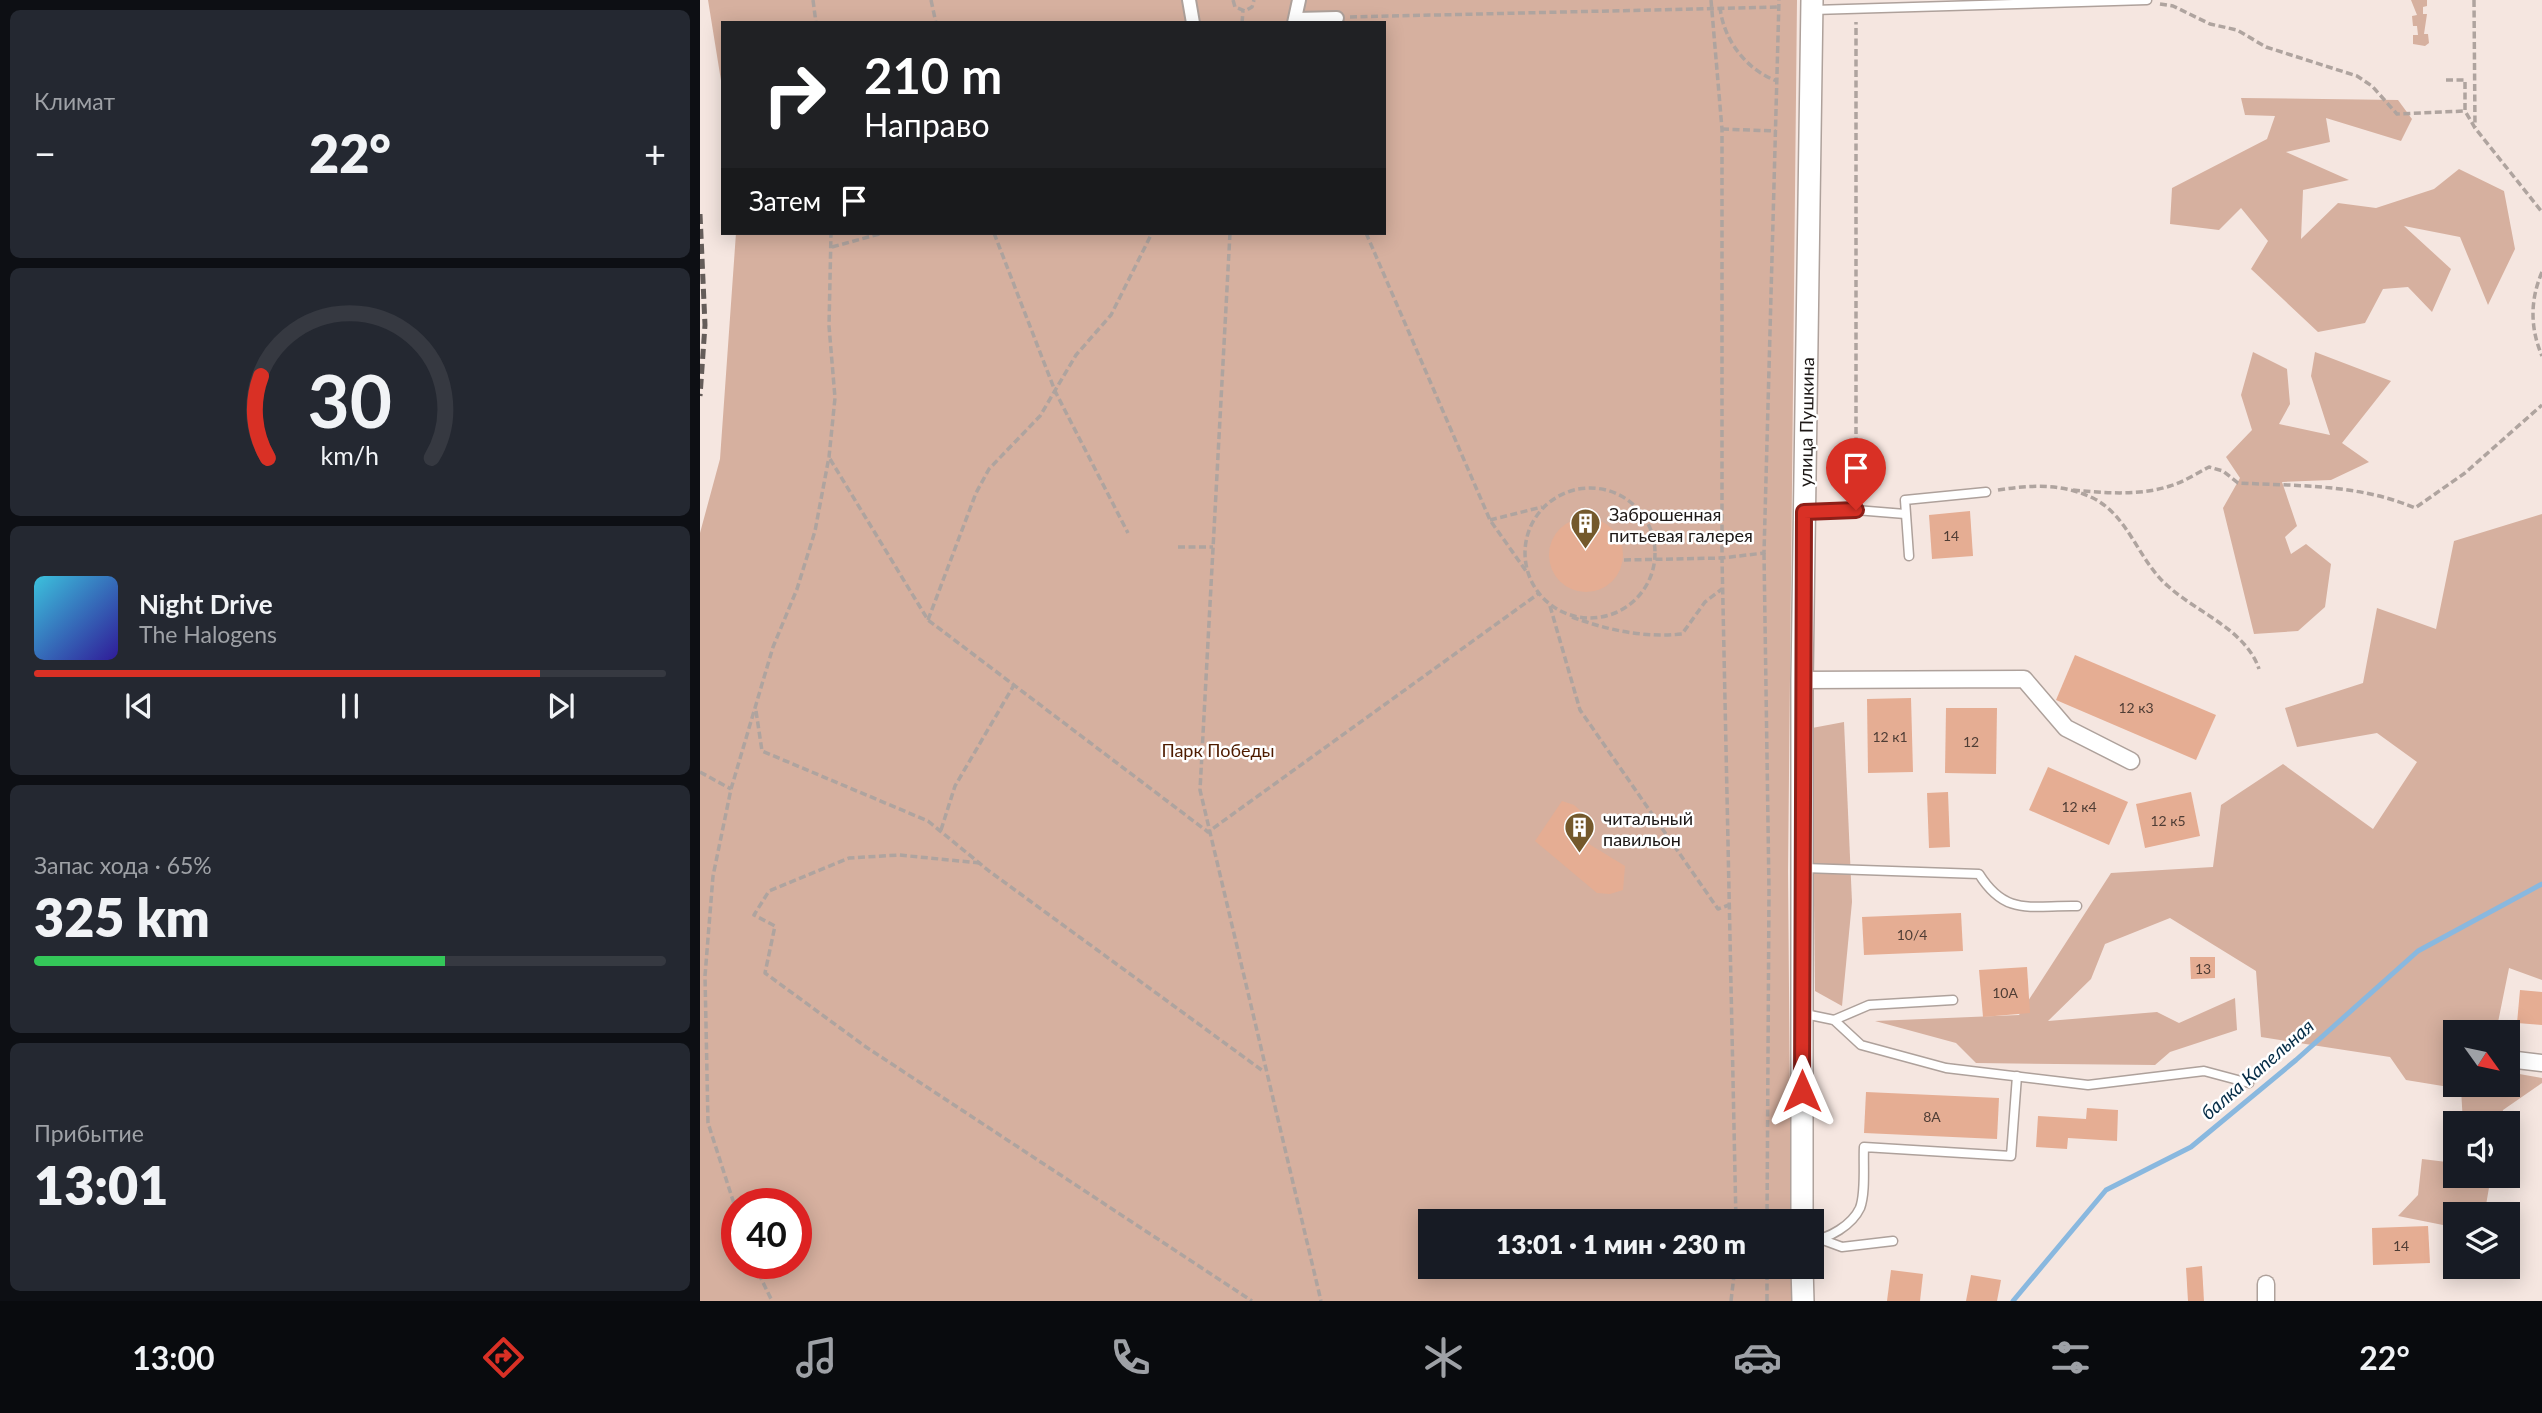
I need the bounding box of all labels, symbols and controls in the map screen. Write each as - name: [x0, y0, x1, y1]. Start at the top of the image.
- text: 210 m: [864, 46, 1002, 104]
- icon: right: [749, 49, 840, 140]
- text: Климат: [34, 87, 115, 115]
- text: Направо: [864, 105, 990, 144]
- text: 22°: [309, 122, 391, 184]
- text: −: [34, 130, 56, 176]
- text: +: [644, 130, 666, 176]
- icon: arrive: [835, 182, 873, 220]
- text: Затем: [749, 185, 821, 217]
- text: 30: [308, 357, 392, 445]
- street label: улица Пушкина: [1794, 357, 1818, 487]
- pin: [1826, 438, 1886, 510]
- text: km/h: [321, 440, 379, 470]
- icon: arrive: [1837, 449, 1875, 487]
- place label: Заброшенная питьевая галерея: [1609, 503, 1753, 546]
- building icon: Заброшенная питьевая галерея: [1569, 507, 1603, 551]
- house number: 14: [1943, 527, 1959, 544]
- text: Night Drive: [139, 588, 273, 620]
- text: The Halogens: [139, 620, 277, 648]
- icon: previous: [120, 687, 158, 725]
- icon: pause: [331, 687, 369, 725]
- icon: next: [542, 687, 580, 725]
- house number: 12 к3: [2118, 699, 2154, 716]
- house number: 12 к1: [1872, 728, 1908, 745]
- house number: 12: [1963, 733, 1979, 750]
- park label: Парк Победы: [1161, 739, 1275, 761]
- house number: 12 к4: [2061, 798, 2097, 815]
- place label: читальный павильон: [1603, 807, 1693, 850]
- building icon: читальный павильон: [1563, 811, 1597, 855]
- house number: 12 к5: [2150, 812, 2186, 829]
- text: Запас хода · 65%: [34, 851, 212, 879]
- text: 325 km: [34, 886, 210, 948]
- house number: 10/4: [1897, 926, 1927, 943]
- house number: 13: [2195, 960, 2211, 977]
- house number: 10А: [1992, 984, 2018, 1001]
- water label: балка Капельная: [2196, 1014, 2318, 1124]
- north arrow: [2443, 1020, 2520, 1097]
- map controls: [2443, 1020, 2520, 1279]
- position arrow: [1765, 1054, 1839, 1128]
- house number: 8А: [1923, 1108, 1941, 1125]
- button: sound: [2443, 1111, 2520, 1188]
- text: Прибытие: [34, 1119, 144, 1147]
- text: 13:01: [34, 1154, 168, 1216]
- speed limit sign: 40: [721, 1188, 812, 1279]
- button: layers: [2443, 1202, 2520, 1279]
- text: 13:01 · 1 мин · 230 m: [1496, 1228, 1746, 1260]
- house number: 14: [2393, 1237, 2409, 1254]
- icon: directions: [479, 1333, 528, 1382]
- icon: music: [792, 1333, 841, 1382]
- icon: phone: [1106, 1333, 1155, 1382]
- icon: climate: [1419, 1333, 1468, 1382]
- icon: car: [1733, 1333, 1782, 1382]
- icon: filters: [2046, 1333, 2095, 1382]
- text: 13:00: [132, 1338, 215, 1377]
- text: 22°: [2359, 1338, 2410, 1377]

